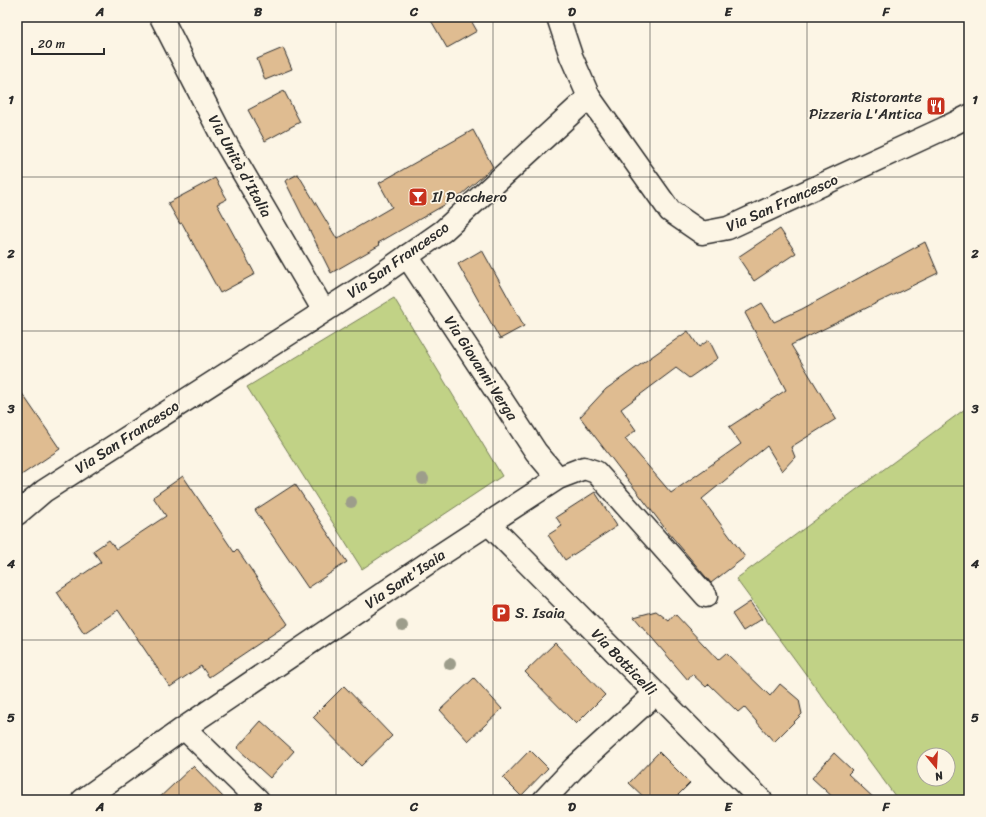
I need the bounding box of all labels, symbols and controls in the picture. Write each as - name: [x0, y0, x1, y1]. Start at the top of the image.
- text: A: [95, 0, 104, 23]
- text: B: [254, 0, 263, 23]
- text: C: [409, 0, 419, 23]
- text: D: [568, 0, 576, 23]
- text: E: [724, 0, 733, 23]
- text: F: [881, 0, 890, 23]
- scale bar: [32, 30, 104, 56]
- text: 20 m: [38, 33, 65, 55]
- place label: Ristorante Pizzeria L'Antica: [809, 84, 922, 127]
- text: 1: [8, 88, 14, 111]
- text: 1: [972, 88, 978, 111]
- restaurant icon: Ristorante Pizzeria L'Antica: [925, 95, 947, 117]
- street label: Via Unità d'Italia: [201, 110, 279, 223]
- street label: Via San Francesco: [722, 166, 843, 239]
- place label: Il Pacchero: [431, 184, 507, 210]
- bar icon: Il Pacchero: [407, 186, 429, 208]
- street label: Via San Francesco: [341, 214, 455, 305]
- text: 2: [6, 242, 15, 265]
- text: 2: [970, 242, 979, 265]
- street label: Via Giovanni Verga: [437, 310, 525, 426]
- street label: Via San Francesco: [69, 393, 185, 481]
- text: 3: [6, 397, 15, 420]
- text: 3: [970, 397, 979, 420]
- street label: Via Sant'Isaia: [359, 542, 451, 616]
- text: 4: [6, 552, 16, 575]
- text: 4: [970, 552, 980, 575]
- place label: S. Isaia: [515, 600, 565, 626]
- parking icon: S. Isaia: [490, 602, 512, 624]
- street label: Via Botticelli: [585, 622, 664, 703]
- text: 5: [7, 706, 15, 729]
- text: 5: [971, 706, 979, 729]
- north arrow: [916, 747, 956, 787]
- text: N: [932, 766, 946, 786]
- text: A: [95, 795, 104, 817]
- text: B: [254, 795, 263, 817]
- text: C: [409, 795, 419, 817]
- text: D: [568, 795, 576, 817]
- text: E: [724, 795, 733, 817]
- text: F: [881, 795, 890, 817]

